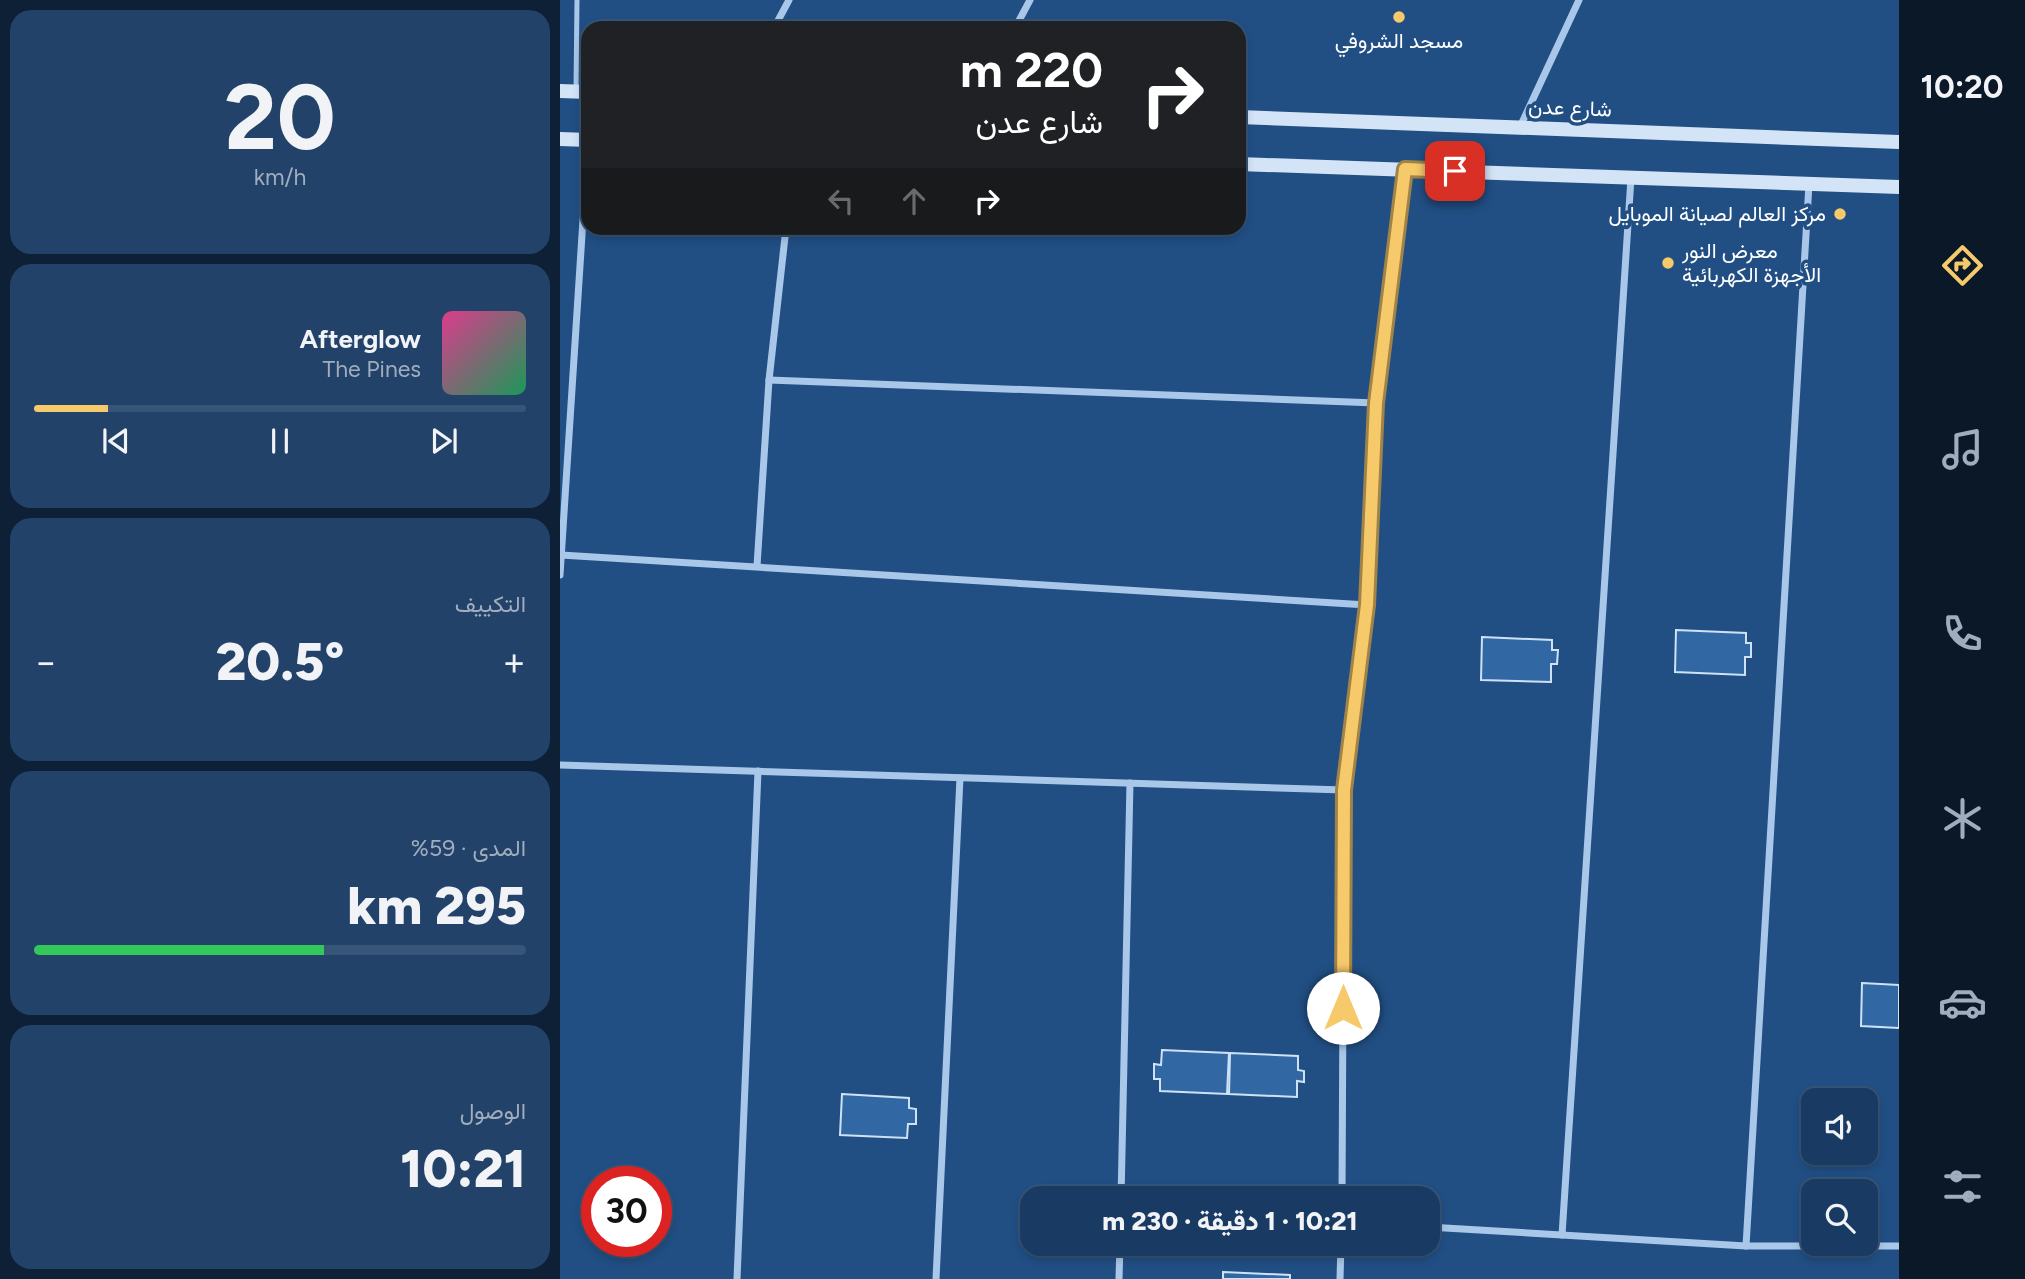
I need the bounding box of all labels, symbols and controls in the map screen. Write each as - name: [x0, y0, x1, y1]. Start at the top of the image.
- marker: مسجد الشروفي: [1391, 9, 1407, 25]
- place label: مسجد الشروفي: [1335, 28, 1463, 58]
- text: 220 m: [960, 40, 1103, 99]
- icon: right: [1127, 49, 1218, 140]
- text: 20: [224, 63, 336, 172]
- text: 10:20: [1920, 68, 2004, 106]
- street label: شارع عدن: [1528, 94, 1612, 123]
- text: شارع عدن: [975, 103, 1103, 141]
- pin: [1425, 141, 1485, 201]
- icon: arrive: [1436, 152, 1474, 190]
- text: km/h: [254, 163, 306, 191]
- icon: left: [822, 182, 860, 220]
- icon: ahead: [895, 182, 933, 220]
- icon: right: [968, 182, 1006, 220]
- place label: مركز العالم لصيانة الموبايل: [1608, 201, 1826, 228]
- marker: مركز العالم لصيانة الموبايل: [1832, 206, 1848, 222]
- place label: معرض النور الأجهزة الكهربائية: [1681, 238, 1821, 288]
- icon: directions: [1938, 241, 1987, 290]
- marker: معرض النور الأجهزة الكهربائية: [1660, 255, 1676, 271]
- text: Afterglow: [299, 323, 421, 355]
- text: The Pines: [322, 355, 421, 383]
- icon: previous: [97, 422, 135, 460]
- icon: pause: [261, 422, 299, 460]
- icon: next: [425, 422, 463, 460]
- icon: music: [1938, 425, 1987, 474]
- text: التكييف: [455, 590, 526, 618]
- icon: phone: [1938, 609, 1987, 658]
- text: 20.5°: [216, 631, 344, 693]
- text: −: [34, 639, 58, 685]
- text: +: [502, 639, 526, 685]
- icon: climate: [1938, 794, 1987, 843]
- text: المدى · 59%: [411, 834, 526, 862]
- text: 295 km: [347, 875, 526, 937]
- position arrow: [1306, 971, 1380, 1045]
- icon: car: [1938, 978, 1987, 1027]
- map controls: [1801, 1088, 1878, 1256]
- button: sound: [1801, 1088, 1878, 1165]
- text: الوصول: [460, 1097, 526, 1125]
- text: 10:21: [400, 1138, 526, 1200]
- icon: filters: [1938, 1162, 1987, 1211]
- speed limit sign: 30: [581, 1166, 672, 1257]
- button: search: [1801, 1179, 1878, 1256]
- text: 10:21 · 1 دقيقة · 230 m: [1102, 1205, 1358, 1237]

